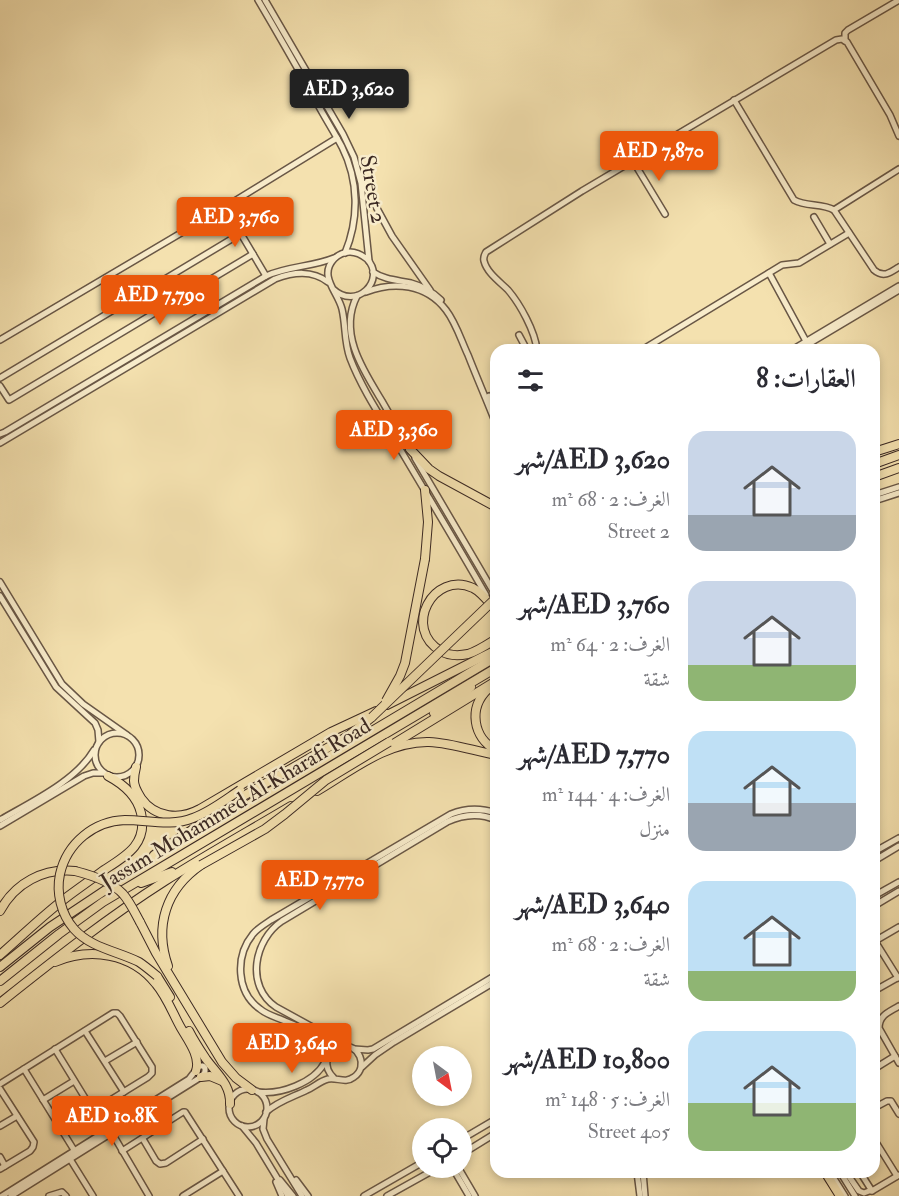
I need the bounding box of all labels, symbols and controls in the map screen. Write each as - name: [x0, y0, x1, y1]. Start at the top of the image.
- pin: AED 3,620: [280, 69, 418, 120]
- text: AED 3,620: [304, 76, 394, 101]
- pin: AED 7,870: [590, 131, 728, 182]
- text: AED 7,870: [614, 138, 704, 163]
- street label: Street 2: [353, 153, 393, 225]
- pin: AED 3,760: [166, 197, 304, 248]
- text: AED 3,760: [191, 204, 279, 229]
- pin: AED 7,790: [91, 275, 229, 326]
- text: AED 7,790: [115, 282, 205, 307]
- text: العقارات: 8: [756, 363, 856, 395]
- icon: filters: [514, 364, 547, 397]
- pin: AED 3,360: [325, 410, 463, 461]
- text: AED 3,360: [350, 417, 438, 442]
- text: AED 3,620/شهر: [516, 444, 670, 476]
- icon: home: [736, 455, 808, 527]
- text: الغرف: 2 · 68 m²: [552, 487, 670, 512]
- text: Street 2: [607, 519, 670, 544]
- text: AED 3,760/شهر: [518, 589, 670, 621]
- icon: home: [736, 605, 808, 677]
- text: الغرف: 2 · 64 m²: [550, 632, 670, 657]
- text: شقة: [644, 667, 670, 692]
- street label: Jassim Mohammed Al Kharafi Road: [94, 712, 376, 896]
- text: AED 7,770/شهر: [518, 739, 670, 771]
- icon: home: [736, 755, 808, 827]
- text: الغرف: 4 · 144 m²: [542, 782, 670, 807]
- text: منزل: [639, 817, 670, 842]
- pin: AED 7,770: [251, 860, 389, 911]
- text: AED 7,770: [276, 867, 364, 892]
- text: AED 3,640/شهر: [515, 889, 670, 921]
- icon: home: [736, 905, 808, 977]
- text: الغرف: 2 · 68 m²: [552, 932, 670, 957]
- text: شقة: [644, 967, 670, 992]
- pin: AED 3,640: [223, 1023, 361, 1074]
- text: AED 3,640: [246, 1030, 338, 1055]
- text: AED 10,800/شهر: [504, 1044, 670, 1076]
- north arrow: [412, 1046, 472, 1106]
- map controls: [412, 1046, 472, 1178]
- icon: home: [736, 1055, 808, 1127]
- text: الغرف: 5 · 148 m²: [545, 1087, 670, 1112]
- pin: AED 10.8K: [43, 1096, 181, 1147]
- text: AED 10.8K: [66, 1103, 158, 1128]
- button: locate: [412, 1118, 472, 1178]
- text: Street 405: [588, 1119, 670, 1144]

